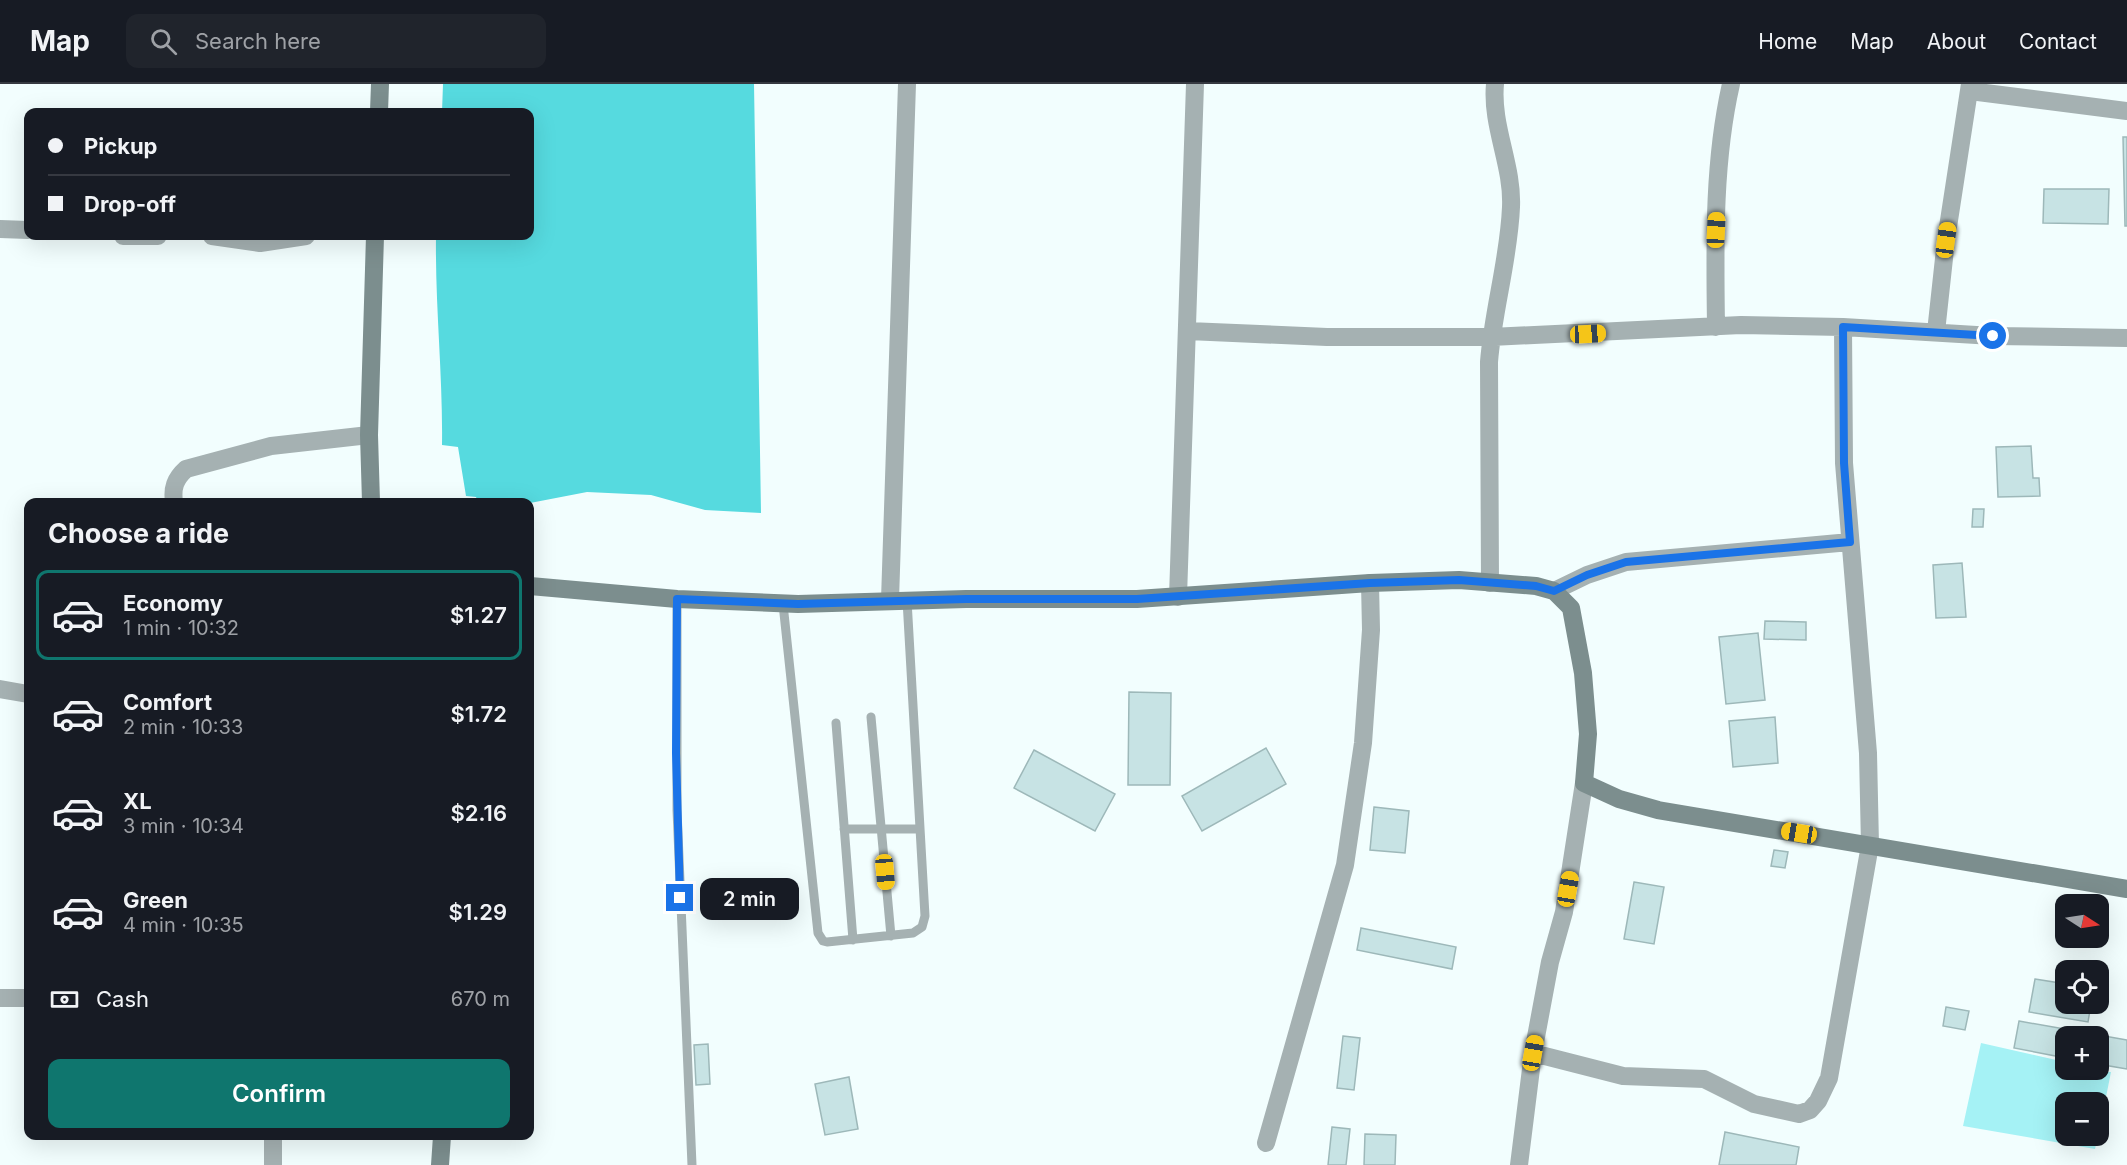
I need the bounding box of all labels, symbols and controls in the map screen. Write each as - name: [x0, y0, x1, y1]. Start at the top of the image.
- search box: [126, 14, 546, 68]
- text: Map: [30, 24, 90, 58]
- icon: search: [147, 25, 180, 58]
- text: Search here: [195, 28, 321, 54]
- text: Home: [1758, 29, 1817, 54]
- text: Map: [1850, 29, 1894, 54]
- text: About: [1927, 29, 1986, 54]
- text: Contact: [2019, 29, 2097, 54]
- text: Pickup: [84, 133, 158, 159]
- text: Drop-off: [84, 191, 176, 217]
- car: [1706, 212, 1726, 248]
- car: [1935, 221, 1957, 259]
- route start: [1979, 322, 2006, 349]
- car: [1570, 324, 1606, 344]
- text: Choose a ride: [48, 517, 229, 550]
- icon: car: [51, 588, 105, 642]
- text: Economy: [123, 590, 223, 616]
- text: $1.27: [450, 602, 507, 628]
- text: 1 min · 10:32: [123, 616, 239, 640]
- icon: car: [51, 687, 105, 741]
- text: Comfort: [123, 689, 212, 715]
- text: $1.72: [450, 701, 507, 727]
- text: 2 min · 10:33: [123, 715, 243, 739]
- icon: car: [51, 786, 105, 840]
- text: XL: [123, 788, 152, 814]
- text: $2.16: [451, 800, 507, 826]
- text: 3 min · 10:34: [123, 814, 244, 838]
- car: [1780, 821, 1818, 845]
- car: [874, 853, 896, 891]
- car: [1556, 870, 1580, 908]
- callout: 2 min: [701, 877, 800, 919]
- route end: [666, 884, 693, 911]
- icon: car: [51, 885, 105, 939]
- text: Green: [123, 887, 188, 913]
- text: 2 min: [723, 887, 776, 911]
- north arrow: [2055, 894, 2109, 948]
- map controls: [2055, 894, 2109, 1146]
- text: $1.29: [449, 899, 507, 925]
- text: 4 min · 10:35: [123, 913, 244, 937]
- button: locate: [2055, 960, 2109, 1014]
- icon: cash: [48, 983, 81, 1016]
- text: Cash: [96, 986, 149, 1012]
- text: 670 m: [451, 987, 510, 1011]
- button: +: [2055, 1026, 2109, 1080]
- car: [1521, 1034, 1545, 1072]
- button: Confirm: [48, 1059, 510, 1128]
- button: −: [2055, 1092, 2109, 1146]

